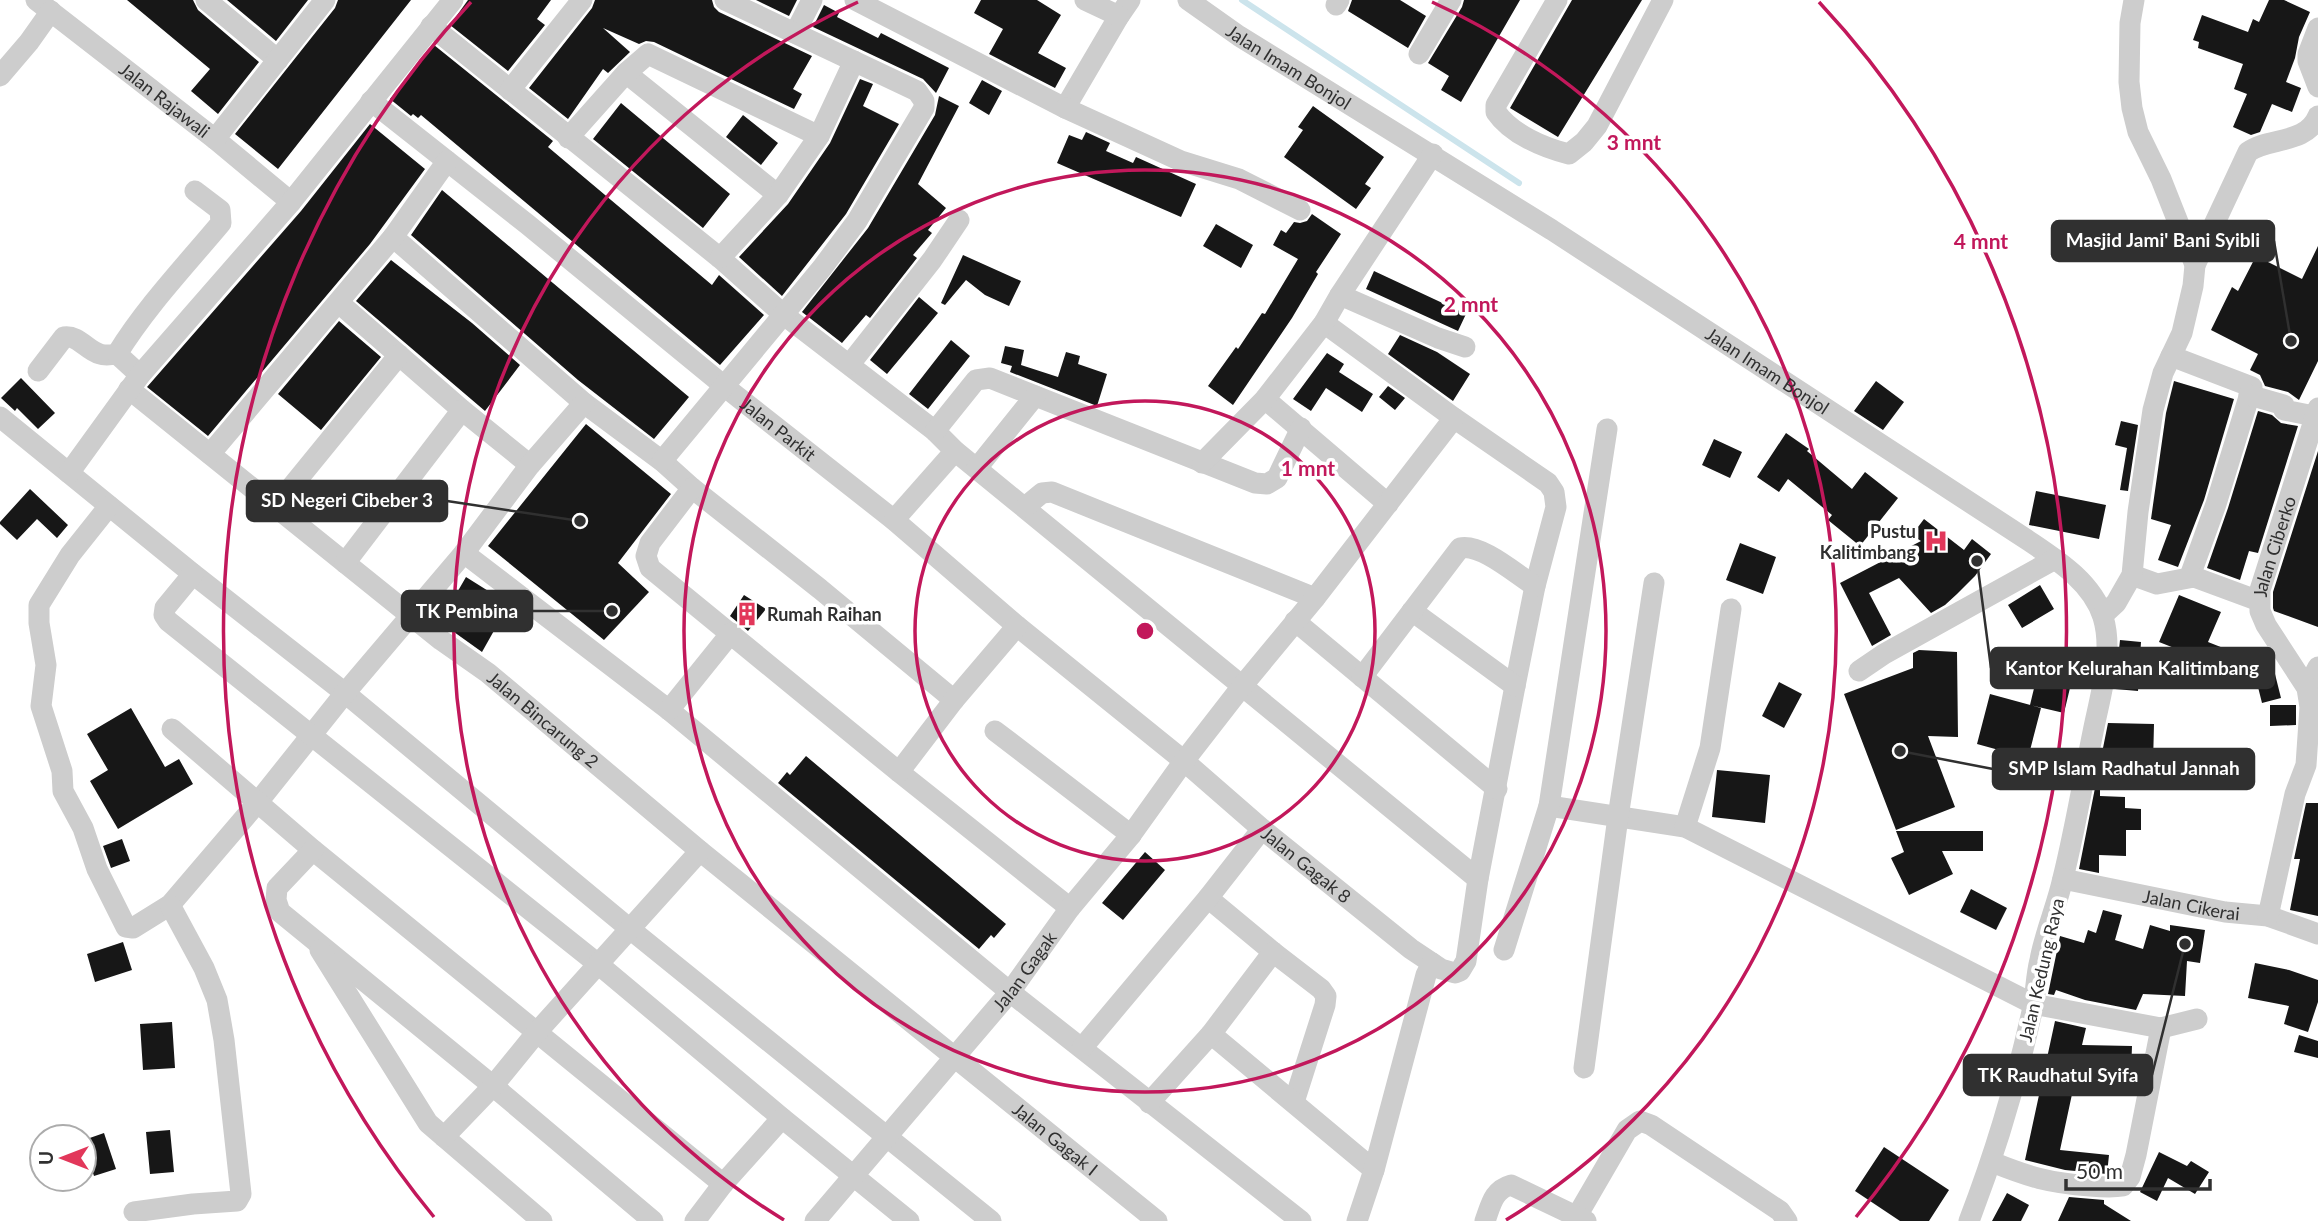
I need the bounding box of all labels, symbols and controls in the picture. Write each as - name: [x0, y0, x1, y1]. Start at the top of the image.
- street label: Jalan Imam Bonjol: [1222, 20, 1355, 114]
- street label: Jalan Rajawali: [115, 58, 215, 142]
- text: 3 mnt: [1607, 129, 1661, 154]
- callout: Masjid Jami' Bani Syibli: [2052, 221, 2274, 261]
- text: 4 mnt: [1954, 228, 2008, 253]
- text: Masjid Jami' Bani Syibli: [2066, 228, 2260, 251]
- text: 2 mnt: [1444, 291, 1498, 316]
- street label: Jalan Imam Bonjol: [1702, 322, 1833, 419]
- street label: Jalan Parkit: [736, 392, 821, 466]
- text: 1 mnt: [1281, 455, 1335, 480]
- callout: SD Negeri Cibeber 3: [247, 481, 447, 521]
- text: SD Negeri Cibeber 3: [261, 488, 433, 511]
- street label: Jalan Ciberko: [2249, 493, 2300, 597]
- place label: Pustu Kalitimbang: [1820, 520, 1916, 563]
- hospital icon: Pustu Kalitimbang: [1922, 527, 1950, 555]
- callout: TK Pembina: [402, 591, 532, 631]
- text: TK Pembina: [416, 599, 518, 622]
- building icon: Rumah Raihan: [733, 600, 761, 628]
- place label: Rumah Raihan: [767, 603, 882, 625]
- centre of rings: [1133, 619, 1157, 643]
- callout: Kantor Kelurahan Kalitimbang: [1991, 648, 2274, 688]
- text: Kantor Kelurahan Kalitimbang: [2005, 656, 2259, 679]
- street label: Jalan Bincarung 2: [483, 666, 603, 772]
- callout: SMP Islam Radhatul Jannah: [1993, 749, 2254, 789]
- text: SMP Islam Radhatul Jannah: [2008, 756, 2240, 779]
- street label: Jalan Gagak 8: [1257, 822, 1356, 908]
- street label: Jalan Cikerai: [2141, 885, 2241, 924]
- street label: Jalan Kedung Raya: [2014, 896, 2068, 1044]
- street label: Jalan Gagak: [988, 926, 1061, 1016]
- callout: TK Raudhatul Syifa: [1964, 1055, 2152, 1095]
- text: TK Raudhatul Syifa: [1978, 1063, 2138, 1086]
- street label: Jalan Gagak I: [1008, 1098, 1102, 1180]
- north arrow: [28, 1123, 98, 1193]
- scale bar: [2066, 1148, 2210, 1192]
- text: U: [34, 1151, 57, 1165]
- text: 50 m: [2076, 1158, 2123, 1183]

